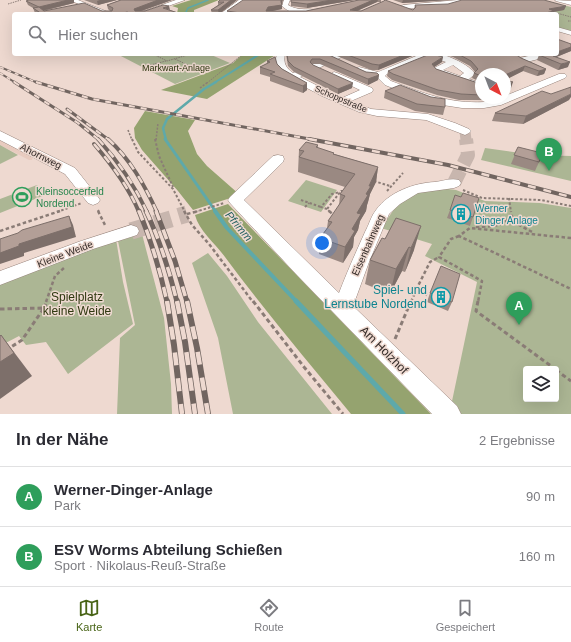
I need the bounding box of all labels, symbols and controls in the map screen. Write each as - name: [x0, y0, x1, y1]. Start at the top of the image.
- search box: [12, 12, 559, 56]
- icon: search: [26, 23, 48, 45]
- text: Hier suchen: [58, 26, 138, 43]
- park label: Markwart-Anlage: [142, 63, 210, 73]
- north arrow: [475, 68, 511, 104]
- street label: Schoppstraße: [313, 83, 369, 115]
- pin: B: [536, 138, 562, 171]
- street label: Ahornweg: [18, 141, 64, 171]
- sports icon: Kleinsoccerfeld Nordend: [11, 186, 33, 208]
- place label: Kleinsoccerfeld Nordend: [36, 186, 104, 209]
- building icon: Werner Dinger Anlage: [450, 203, 472, 225]
- place label: Werner Dinger Anlage: [475, 203, 538, 226]
- water label: Pfrimm: [223, 209, 255, 243]
- street label: Eisenbahnweg: [350, 213, 386, 277]
- your location: [312, 233, 332, 253]
- street label: Kleine Weide: [36, 238, 95, 270]
- place label: Spiel- und Lernstube Nordend: [324, 283, 427, 311]
- building icon: Spiel- und Lernstube Nordend: [430, 286, 452, 308]
- park label: Spielplatz kleine Weide: [43, 290, 112, 318]
- pin: A: [506, 292, 532, 325]
- street label: Am Holzhof: [357, 323, 411, 377]
- map controls: [523, 366, 559, 402]
- button: layers: [523, 366, 559, 402]
- text: In der Nähe: [16, 430, 109, 449]
- text: 2 Ergebnisse: [479, 433, 555, 448]
- text: Werner-Dinger-Anlage: [54, 481, 213, 498]
- text: A: [24, 489, 34, 504]
- text: 90 m: [526, 489, 555, 504]
- text: Park: [54, 498, 81, 513]
- text: ESV Worms Abteilung Schießen: [54, 541, 282, 558]
- text: B: [24, 549, 34, 564]
- text: 160 m: [519, 549, 555, 564]
- text: Sport · Nikolaus-Reuß-Straße: [54, 558, 226, 573]
- tab: Karte: [76, 597, 102, 633]
- tab: Route: [254, 597, 284, 633]
- tab: Gespeichert: [436, 597, 495, 633]

